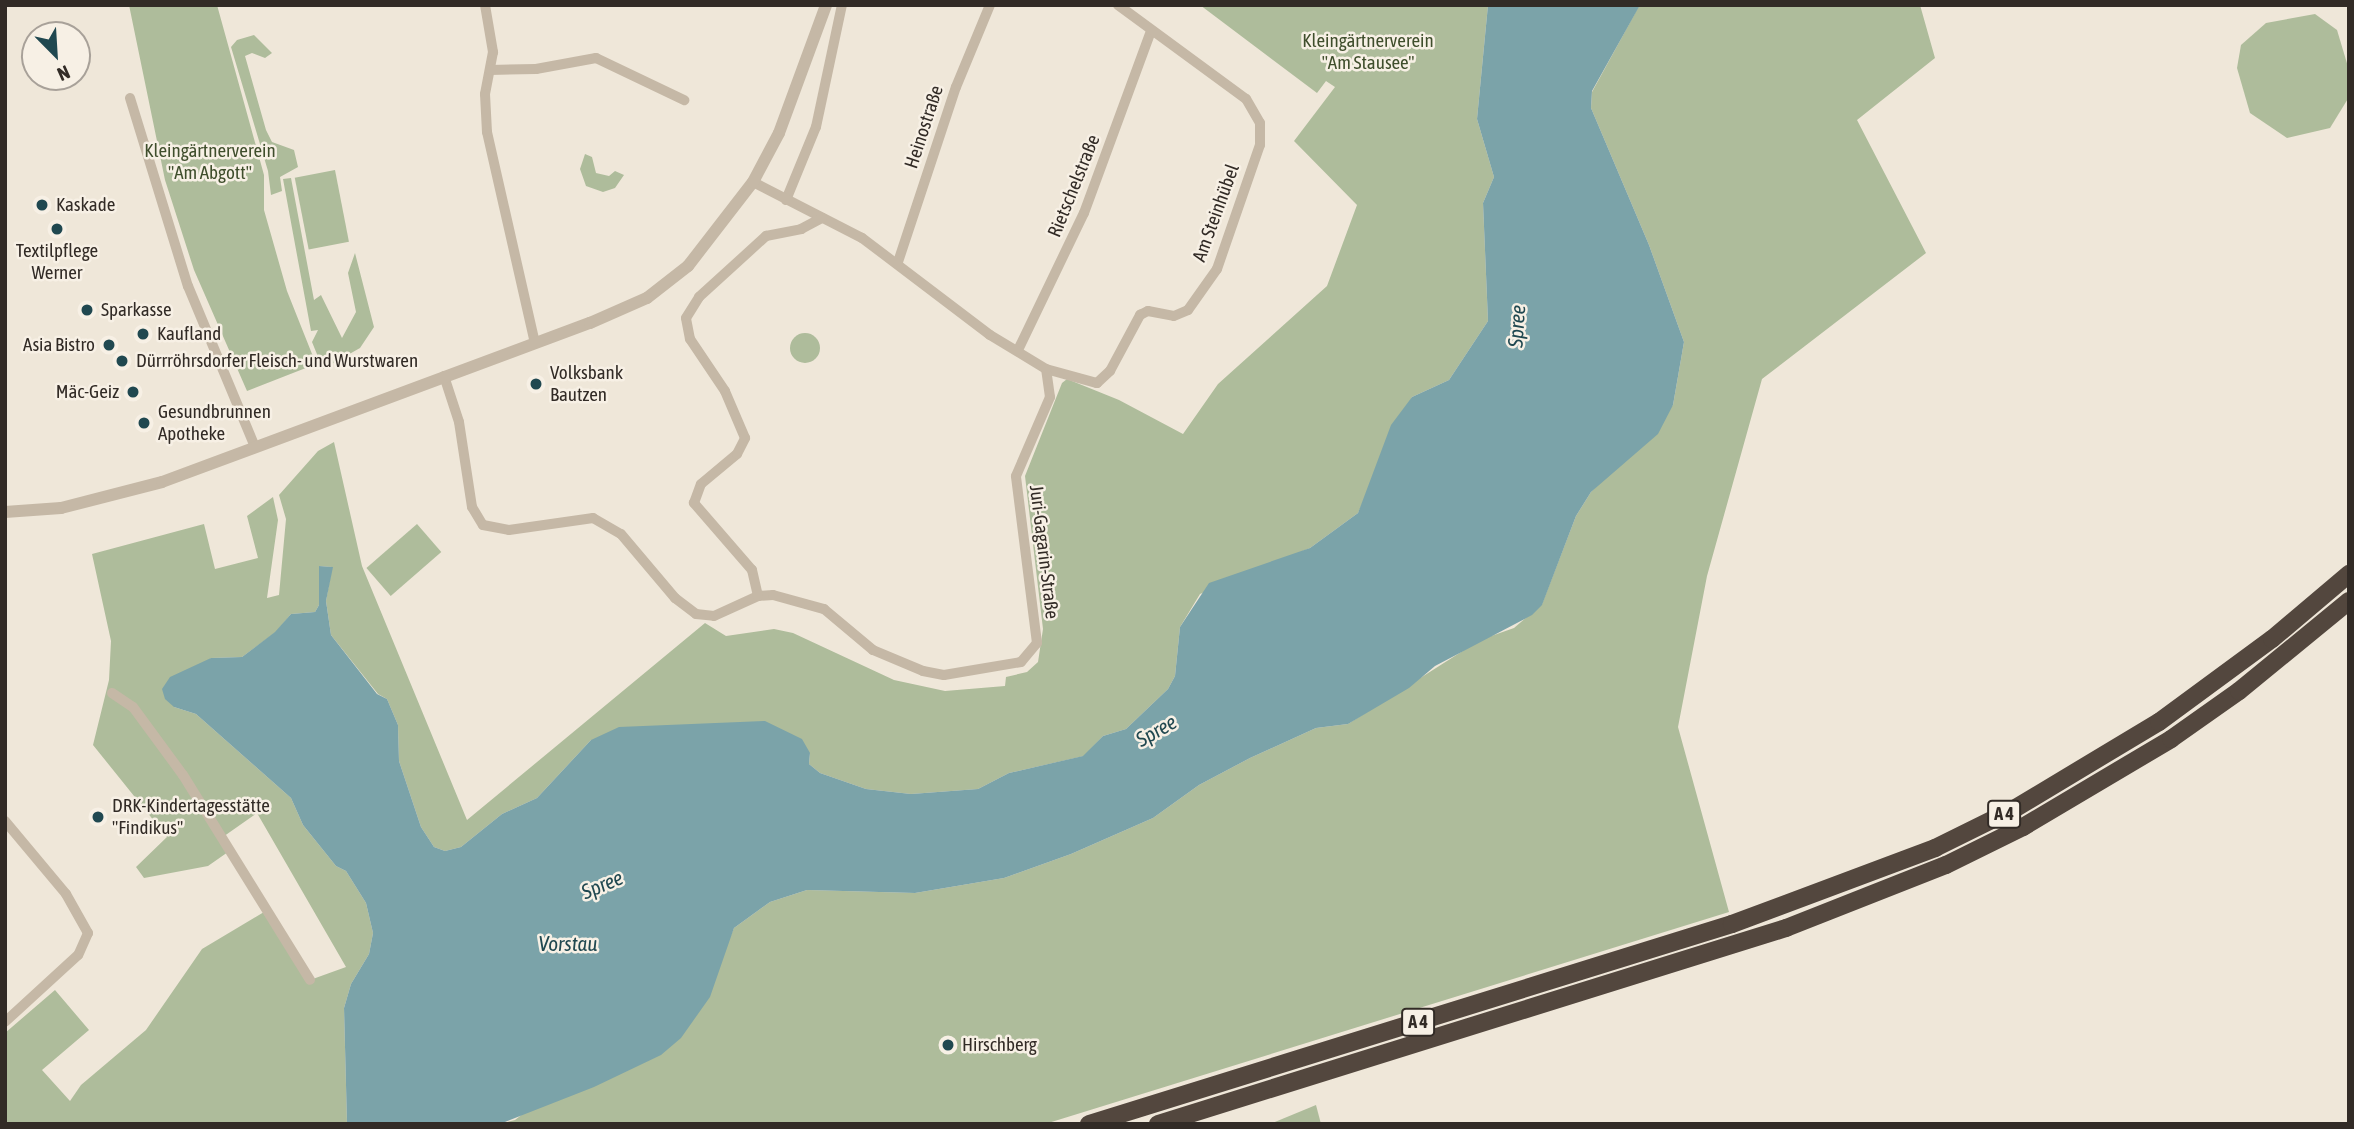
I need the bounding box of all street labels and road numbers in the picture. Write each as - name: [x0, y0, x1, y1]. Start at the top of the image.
- street label: Heinostraße: [900, 83, 948, 171]
- street label: Rietschelstraße: [1043, 131, 1105, 241]
- street label: Am Steinhübel: [1188, 161, 1244, 265]
- street label: Juri-Gagarin-Straße: [1024, 484, 1064, 620]
- road number: A 4: [1986, 800, 2022, 828]
- road number: A 4: [1400, 1007, 1436, 1036]

